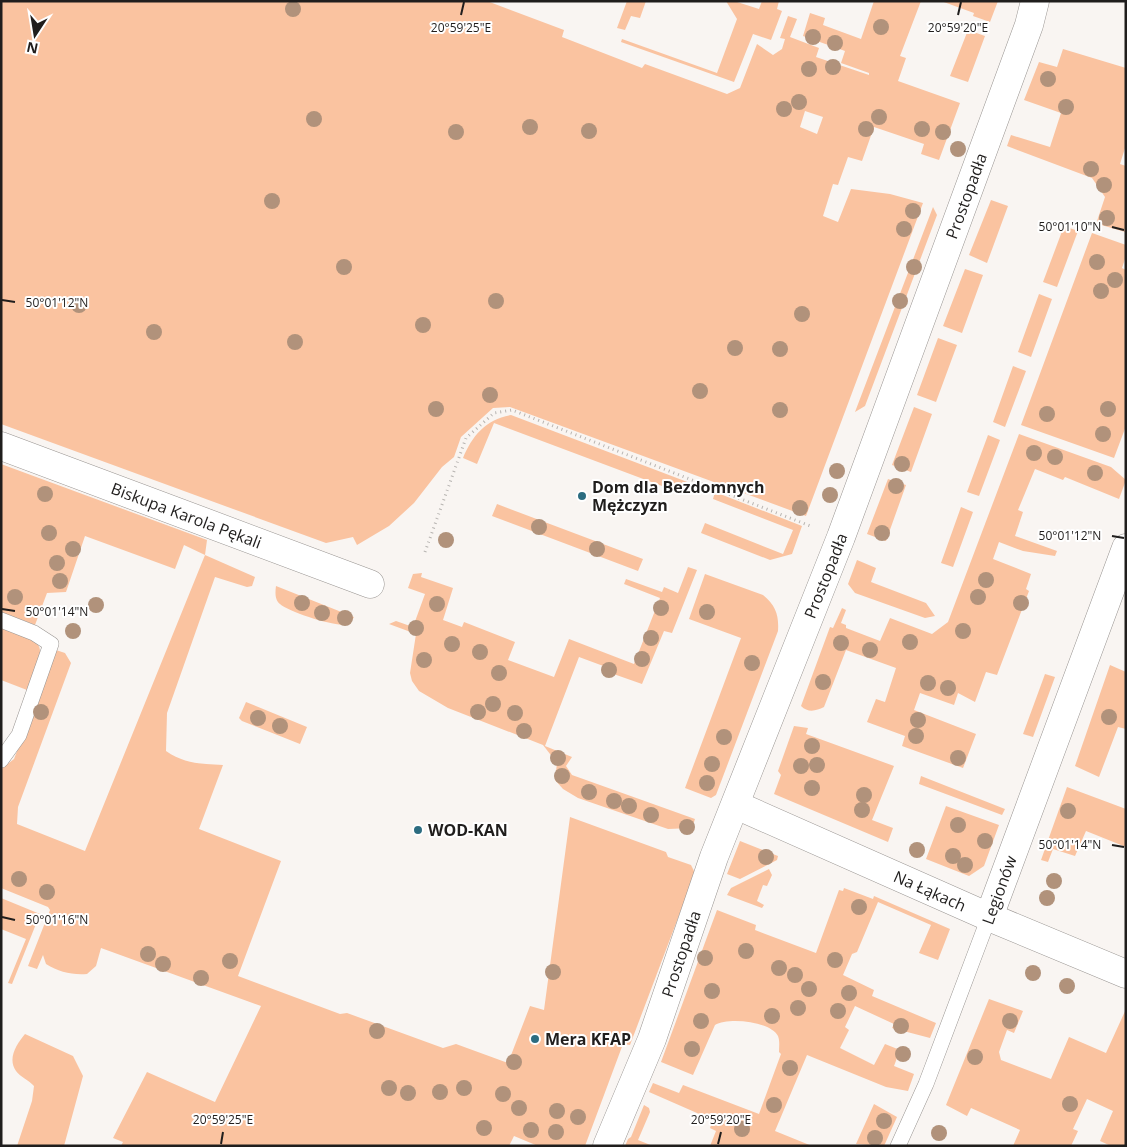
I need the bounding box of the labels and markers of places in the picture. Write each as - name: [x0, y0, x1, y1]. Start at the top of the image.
- place label: Dom dla Bezdomnych Mężczyzn: [592, 476, 765, 516]
- marker: Dom dla Bezdomnych Mężczyzn: [576, 490, 588, 502]
- place label: WOD-KAN: [428, 819, 508, 841]
- marker: WOD-KAN: [412, 824, 424, 836]
- place label: Mera KFAP: [545, 1028, 631, 1050]
- marker: Mera KFAP: [529, 1033, 541, 1045]

